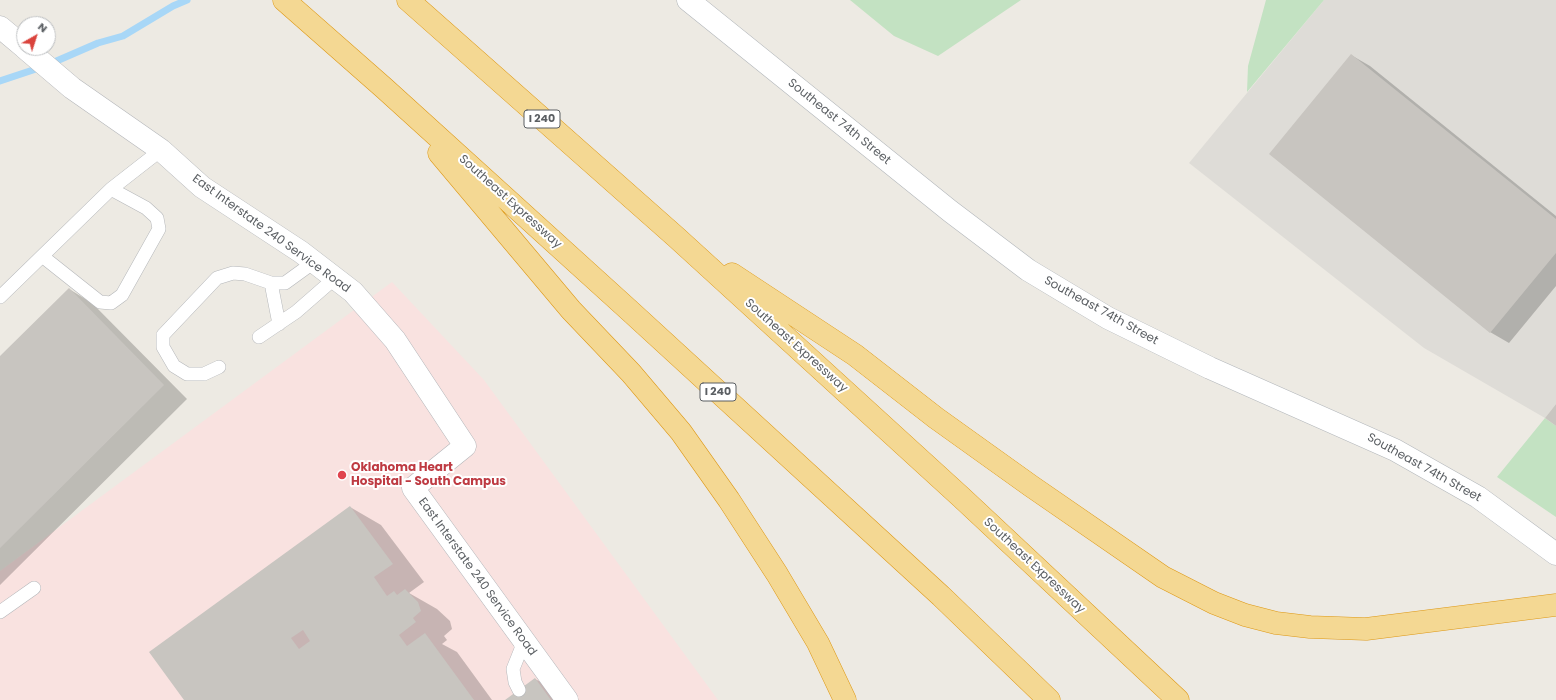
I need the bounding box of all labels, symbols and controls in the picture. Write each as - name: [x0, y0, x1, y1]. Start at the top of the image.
- north arrow: [16, 16, 56, 56]
- text: N: [35, 19, 51, 36]
- street label: Southeast 74th Street: [785, 76, 893, 168]
- road number: I 240: [524, 110, 560, 128]
- street label: Southeast Expressway: [456, 152, 564, 252]
- street label: East Interstate 240 Service Road: [189, 172, 353, 296]
- street label: Southeast 74th Street: [1041, 274, 1161, 348]
- street label: Southeast Expressway: [742, 296, 850, 396]
- road number: I 240: [700, 383, 736, 401]
- street label: Southeast 74th Street: [1364, 431, 1484, 505]
- place label: Oklahoma Heart Hospital - South Campus: [351, 461, 506, 489]
- marker: Oklahoma Heart Hospital - South Campus: [336, 469, 348, 481]
- street label: East Interstate 240 Service Road: [415, 495, 539, 659]
- street label: Southeast Expressway: [980, 515, 1088, 617]

